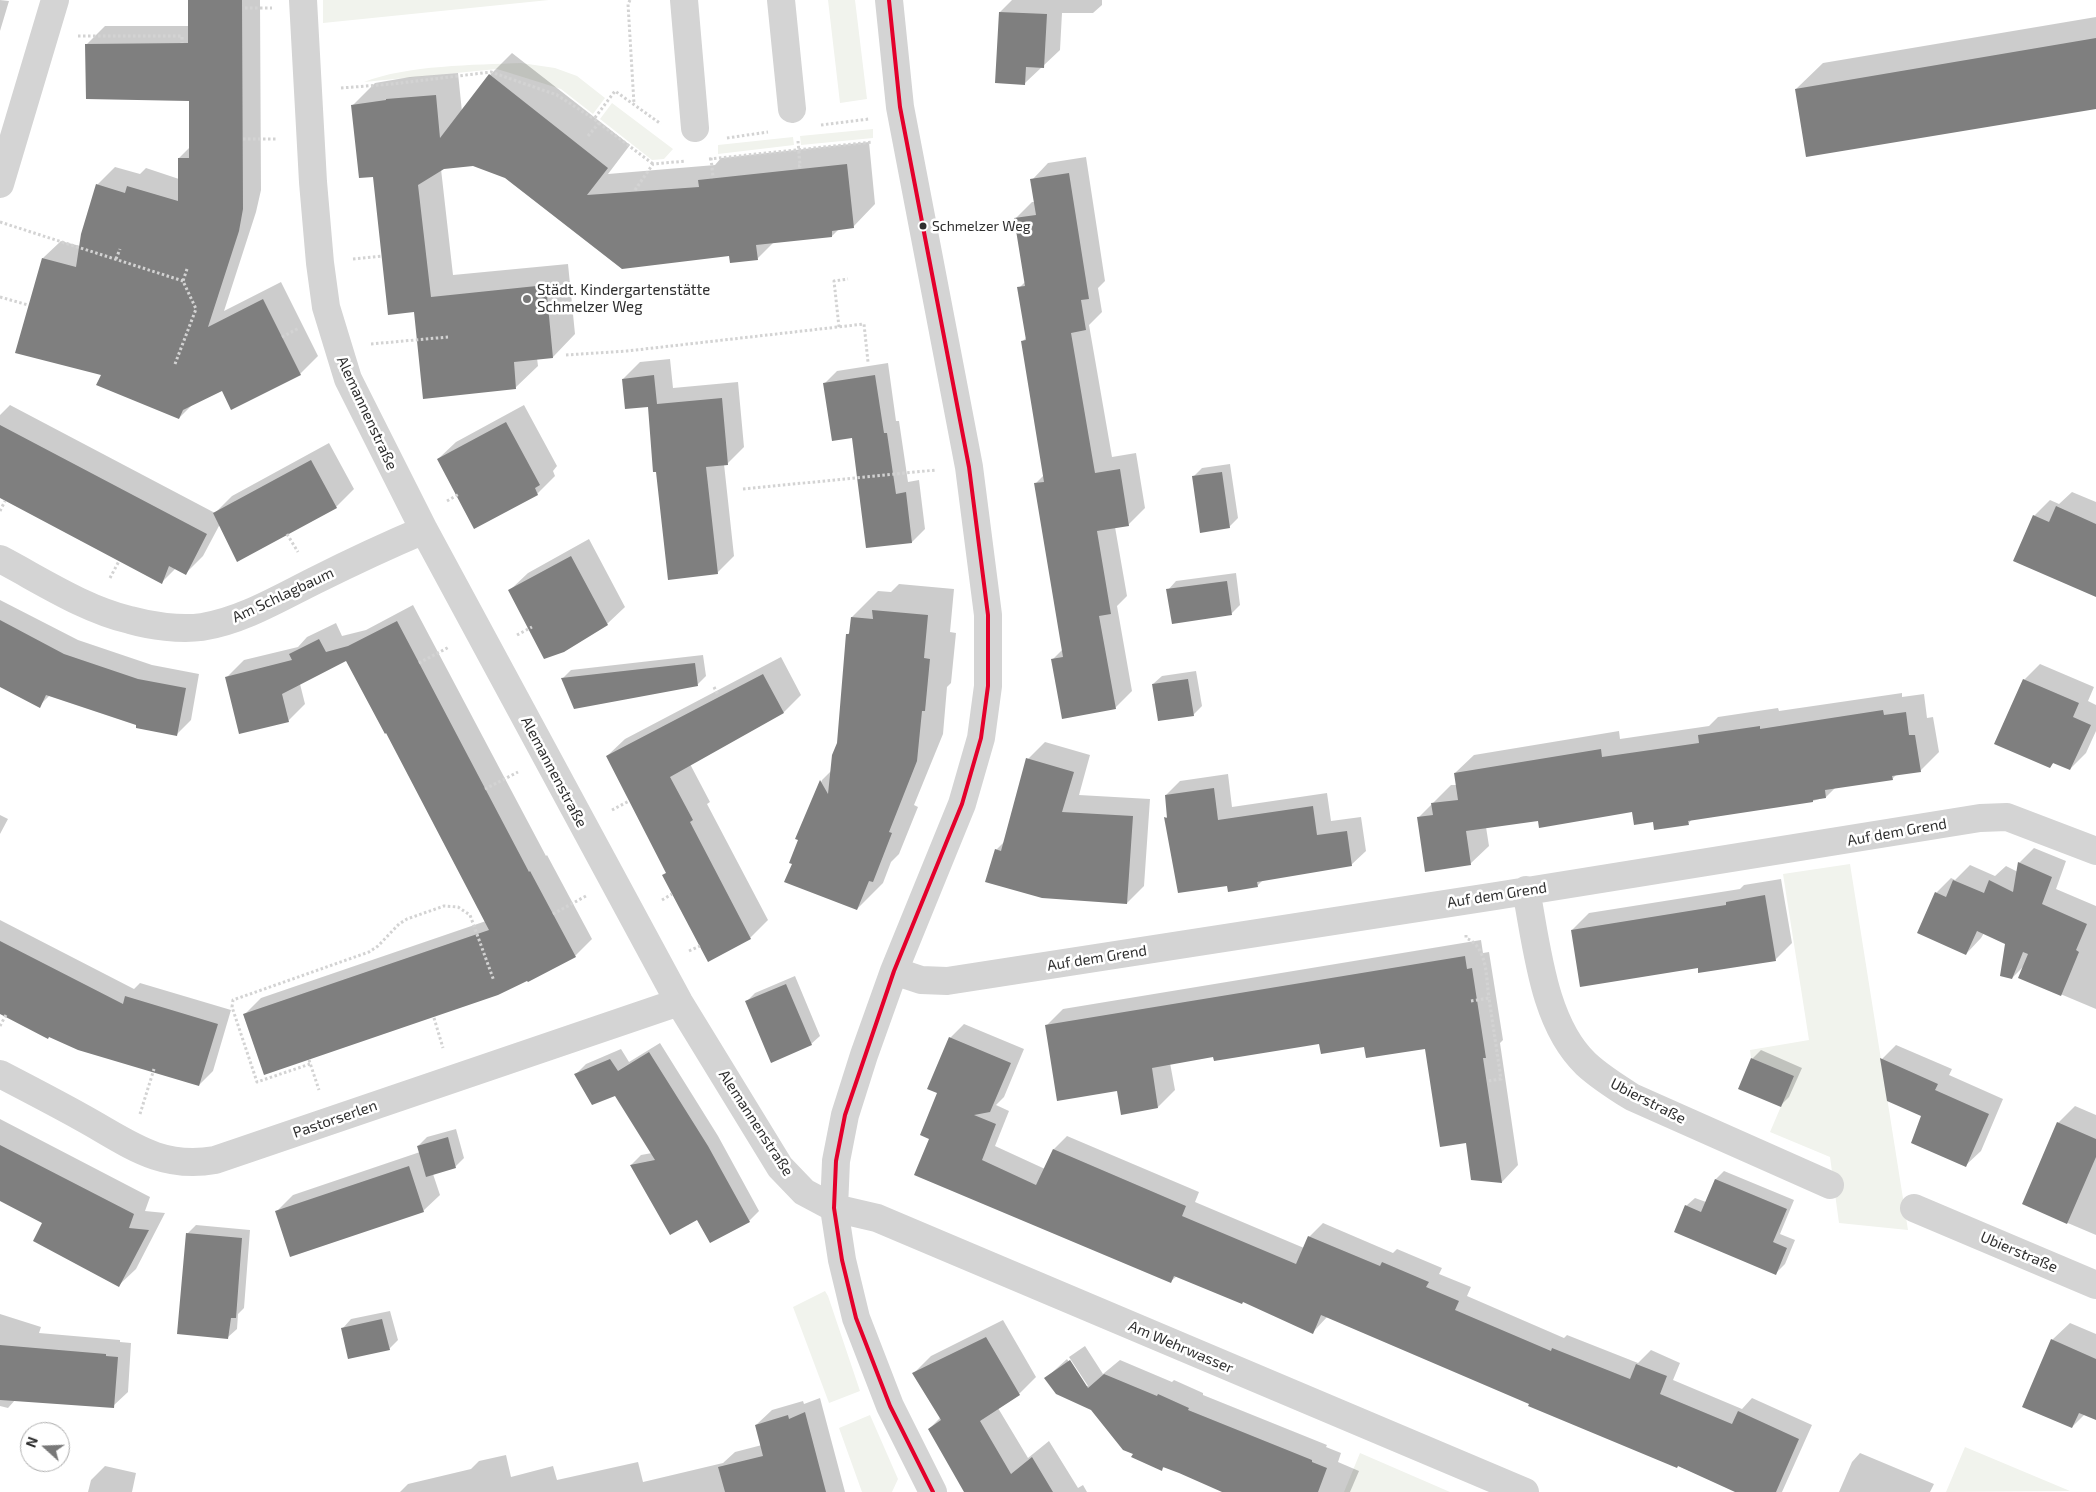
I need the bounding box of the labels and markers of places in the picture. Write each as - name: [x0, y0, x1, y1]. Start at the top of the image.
- place label: Schmelzer Weg: [932, 218, 1031, 234]
- marker: Schmelzer Weg: [918, 221, 928, 231]
- place label: Städt. Kindergartenstätte Schmelzer Weg: [537, 281, 710, 316]
- marker: Städt. Kindergartenstätte Schmelzer Weg: [521, 293, 533, 305]

